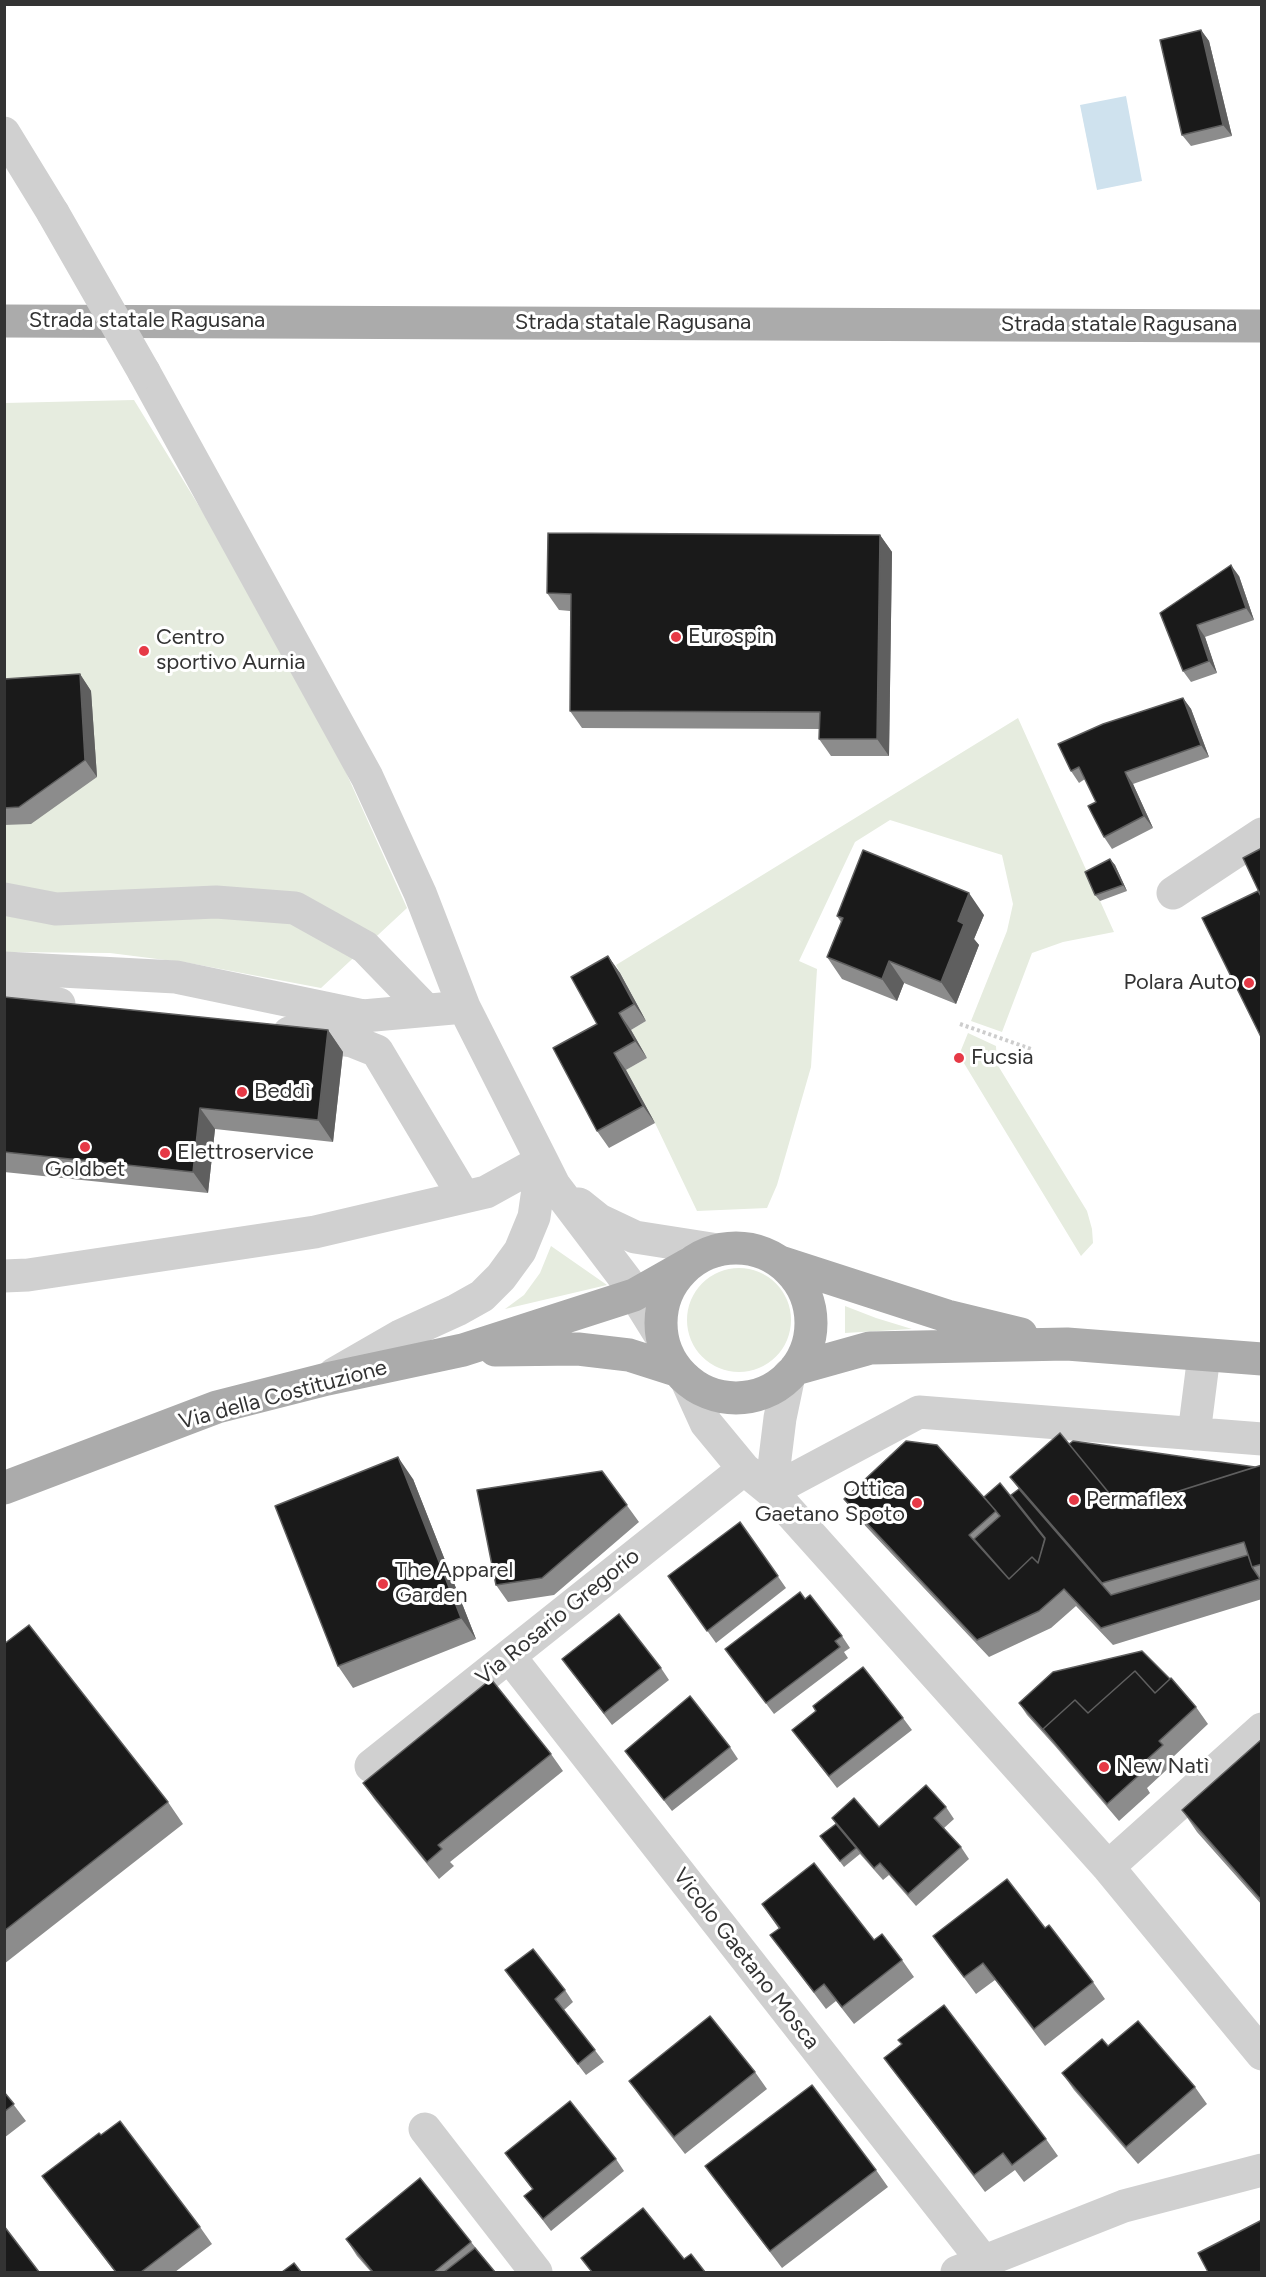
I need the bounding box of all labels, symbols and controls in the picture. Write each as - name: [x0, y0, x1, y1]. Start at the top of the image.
- street label: Strada statale Ragusana: [29, 308, 265, 334]
- street label: Strada statale Ragusana: [515, 310, 751, 336]
- street label: Strada statale Ragusana: [1001, 312, 1237, 338]
- place label: Eurospin: [688, 624, 774, 650]
- place label: Centro sportivo Aurnia: [156, 625, 305, 676]
- marker: Eurospin: [669, 630, 683, 644]
- marker: Centro sportivo Aurnia: [137, 644, 151, 658]
- place label: Polara Auto: [1123, 970, 1237, 996]
- marker: Polara Auto: [1242, 976, 1256, 990]
- place label: Fucsia: [971, 1045, 1033, 1071]
- marker: Fucsia: [952, 1051, 966, 1065]
- place label: Beddì: [254, 1079, 310, 1105]
- marker: Beddì: [235, 1085, 249, 1099]
- marker: Goldbet: [78, 1140, 92, 1154]
- place label: Elettroservice: [177, 1140, 314, 1166]
- marker: Elettroservice: [158, 1146, 172, 1160]
- place label: Goldbet: [45, 1157, 125, 1183]
- street label: Via della Costituzione: [176, 1355, 390, 1435]
- place label: Ottica Gaetano Spoto: [755, 1477, 905, 1528]
- place label: Permaflex: [1086, 1487, 1183, 1513]
- marker: Permaflex: [1067, 1493, 1081, 1507]
- marker: Ottica Gaetano Spoto: [910, 1496, 924, 1510]
- street label: Via Rosario Gregorio: [471, 1543, 645, 1691]
- place label: The Apparel Garden: [395, 1558, 513, 1610]
- marker: The Apparel Garden: [376, 1577, 390, 1591]
- place label: New Natì: [1116, 1754, 1209, 1780]
- marker: New Natì: [1097, 1760, 1111, 1774]
- street label: Vicolo Gaetano Mosca: [667, 1863, 825, 2055]

